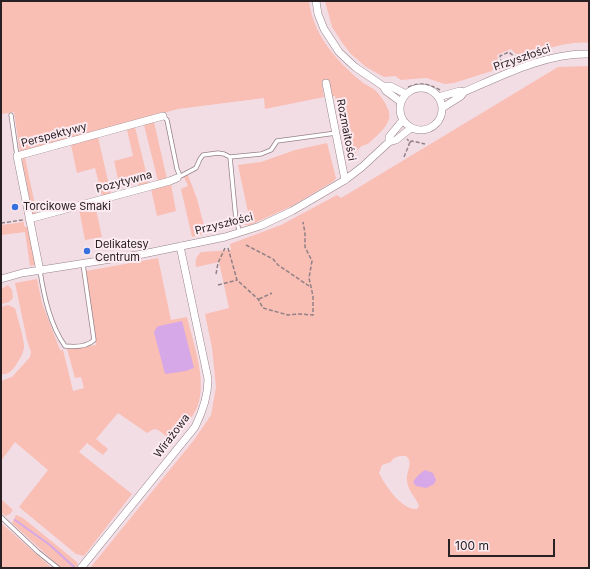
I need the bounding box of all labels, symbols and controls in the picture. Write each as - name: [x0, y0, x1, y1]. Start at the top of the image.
- street label: Przyszłości: [492, 42, 552, 74]
- street label: Rozmaitości: [334, 98, 358, 162]
- street label: Perspektywy: [20, 120, 88, 150]
- street label: Pozytywna: [95, 168, 153, 196]
- place label: Torcikowe Smaki: [23, 200, 111, 214]
- marker: Torcikowe Smaki: [10, 202, 20, 212]
- street label: Przyszłości: [194, 210, 254, 238]
- place label: Delikatesy Centrum: [95, 238, 149, 264]
- marker: Delikatesy Centrum: [82, 246, 92, 256]
- street label: Wirażowa: [151, 412, 193, 460]
- scale bar: [450, 531, 557, 557]
- text: 100 m: [455, 538, 489, 553]

